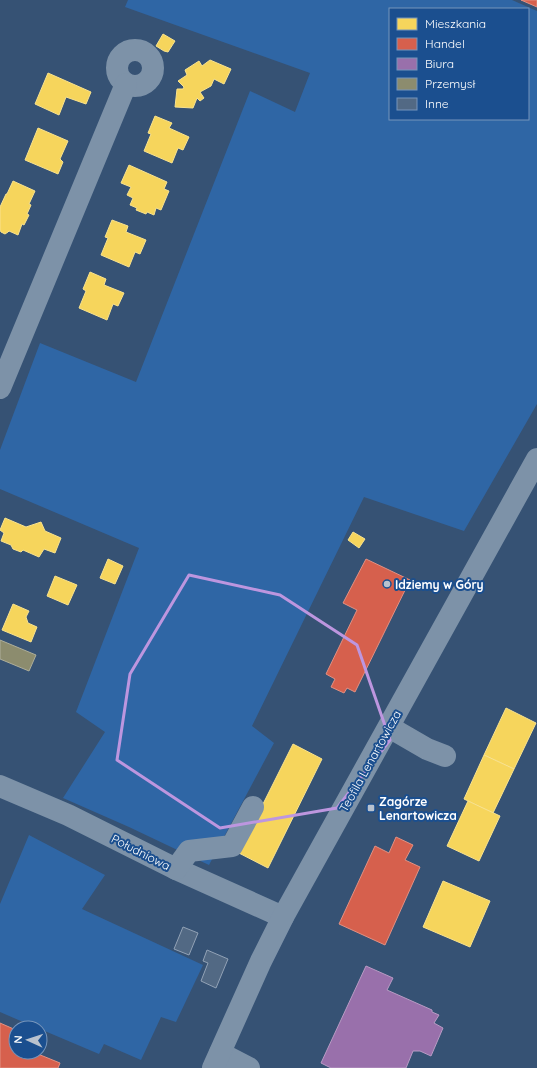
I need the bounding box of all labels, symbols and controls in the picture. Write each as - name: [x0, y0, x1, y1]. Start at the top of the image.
- legend: [389, 8, 529, 120]
- text: Mieszkania: [425, 16, 486, 31]
- text: Handel: [425, 36, 465, 51]
- text: Biura: [425, 56, 454, 71]
- text: Przemysł: [425, 76, 475, 91]
- text: Inne: [425, 96, 449, 111]
- place label: Idziemy w Góry: [395, 577, 484, 592]
- marker: Idziemy w Góry: [382, 579, 392, 589]
- street label: Teofila Lenartowicza: [336, 707, 404, 815]
- place label: Zagórze Lenartowicza: [379, 794, 457, 823]
- marker: Zagórze Lenartowicza: [366, 803, 376, 813]
- street label: Południowa: [109, 831, 173, 873]
- north arrow: [8, 1020, 48, 1060]
- text: N: [11, 1035, 25, 1044]

